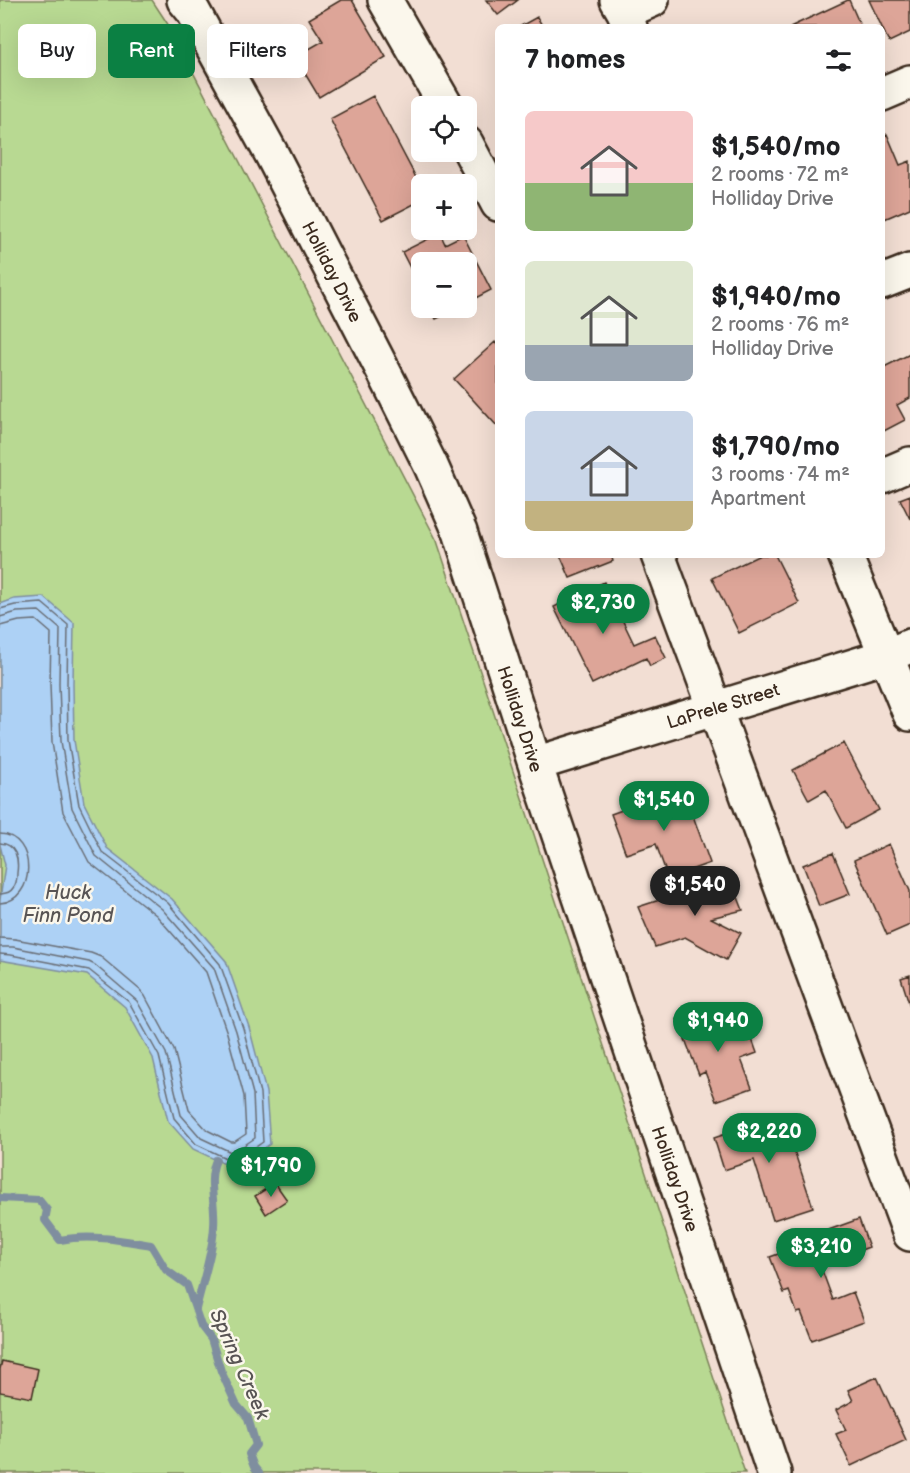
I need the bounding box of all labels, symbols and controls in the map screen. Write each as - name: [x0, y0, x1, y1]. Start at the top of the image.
- chip: Buy: [18, 24, 96, 78]
- chip: Rent: [108, 24, 195, 78]
- chip: Filters: [207, 24, 308, 78]
- icon: filters: [822, 44, 855, 77]
- text: 7 homes: [525, 45, 625, 76]
- map controls: [411, 96, 477, 318]
- button: locate: [411, 96, 477, 162]
- text: $1,540/mo: [711, 132, 841, 163]
- icon: home: [573, 135, 645, 207]
- text: 2 rooms · 72 m²: [711, 163, 849, 187]
- button: +: [411, 174, 477, 240]
- text: Holliday Drive: [711, 187, 834, 211]
- street label: Holliday Drive: [297, 218, 366, 326]
- button: −: [411, 252, 477, 318]
- text: $1,940/mo: [711, 282, 841, 313]
- icon: home: [573, 285, 645, 357]
- text: 2 rooms · 76 m²: [711, 313, 849, 337]
- text: Holliday Drive: [711, 337, 834, 361]
- text: $1,790/mo: [711, 432, 840, 463]
- icon: home: [573, 435, 645, 507]
- text: 3 rooms · 74 m²: [711, 463, 850, 487]
- text: Apartment: [711, 487, 806, 511]
- pin: $2,730: [554, 584, 652, 635]
- text: $2,730: [571, 591, 635, 615]
- street label: Holliday Drive: [492, 663, 547, 775]
- street label: LaPrele Street: [664, 679, 782, 734]
- pin: $1,540: [615, 781, 713, 832]
- text: $1,540: [633, 788, 695, 812]
- pin: $1,540: [646, 866, 744, 917]
- text: $1,540: [664, 873, 726, 897]
- water label: Huck Finn Pond: [23, 881, 114, 928]
- pin: $1,940: [669, 1002, 767, 1053]
- text: $1,940: [687, 1009, 749, 1033]
- pin: $2,220: [720, 1113, 818, 1164]
- text: $2,220: [736, 1120, 802, 1144]
- street label: Holliday Drive: [647, 1124, 703, 1235]
- pin: $1,790: [222, 1147, 320, 1198]
- text: $1,790: [240, 1154, 302, 1178]
- pin: $3,210: [772, 1228, 870, 1279]
- text: $3,210: [790, 1235, 852, 1259]
- water label: Spring Creek: [204, 1305, 275, 1424]

